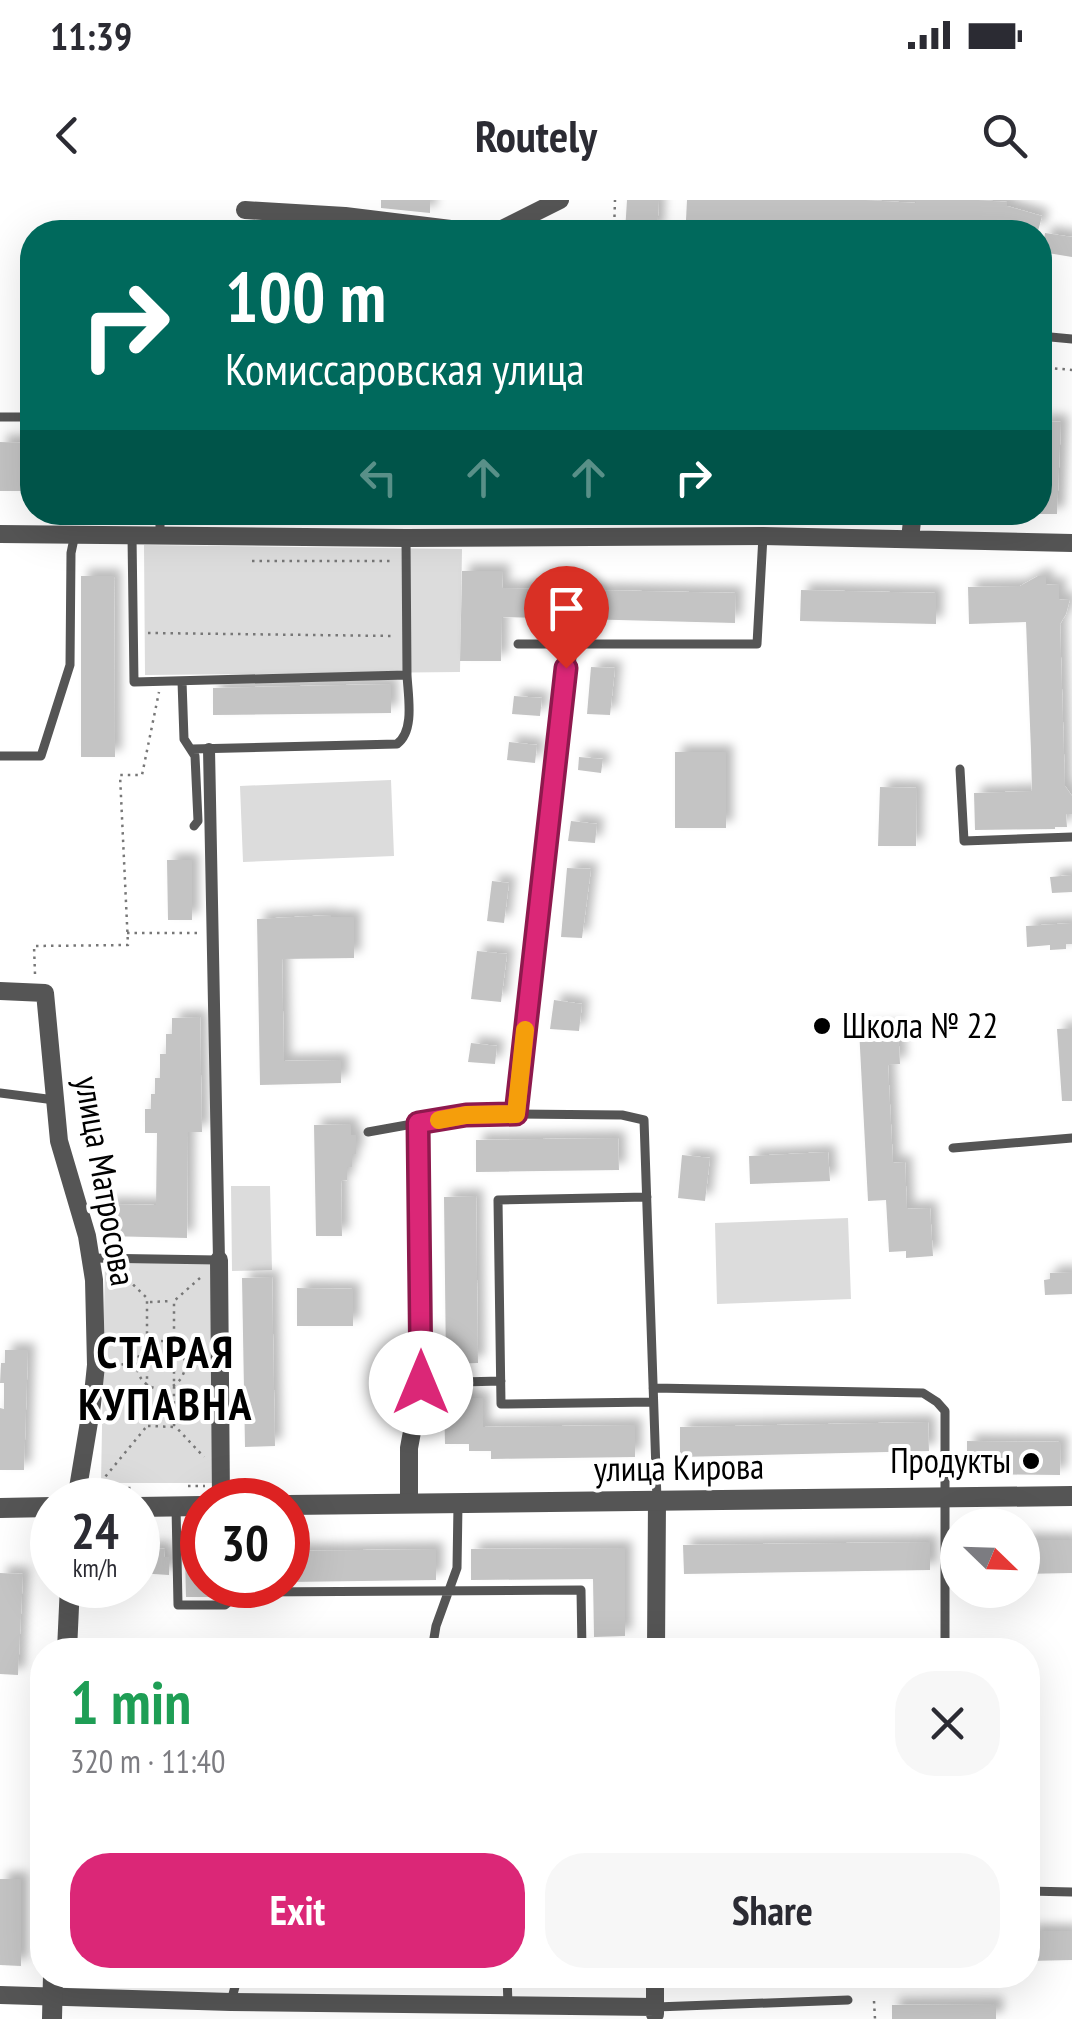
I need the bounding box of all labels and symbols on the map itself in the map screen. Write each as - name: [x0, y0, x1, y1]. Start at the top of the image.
- pin: [524, 566, 609, 669]
- place label: Школа № 22: [842, 1002, 998, 1048]
- marker: Школа № 22: [811, 1015, 833, 1037]
- street label: улица Матросова: [65, 1072, 147, 1289]
- district label: СТАРАЯ КУПАВНА: [78, 1322, 254, 1432]
- position arrow: [369, 1331, 473, 1435]
- place label: Продукты: [890, 1437, 1011, 1483]
- street label: улица Кирова: [593, 1443, 765, 1491]
- marker: Продукты: [1020, 1450, 1042, 1472]
- speed limit sign: 30: [180, 1478, 310, 1608]
- north arrow: [940, 1508, 1040, 1608]

